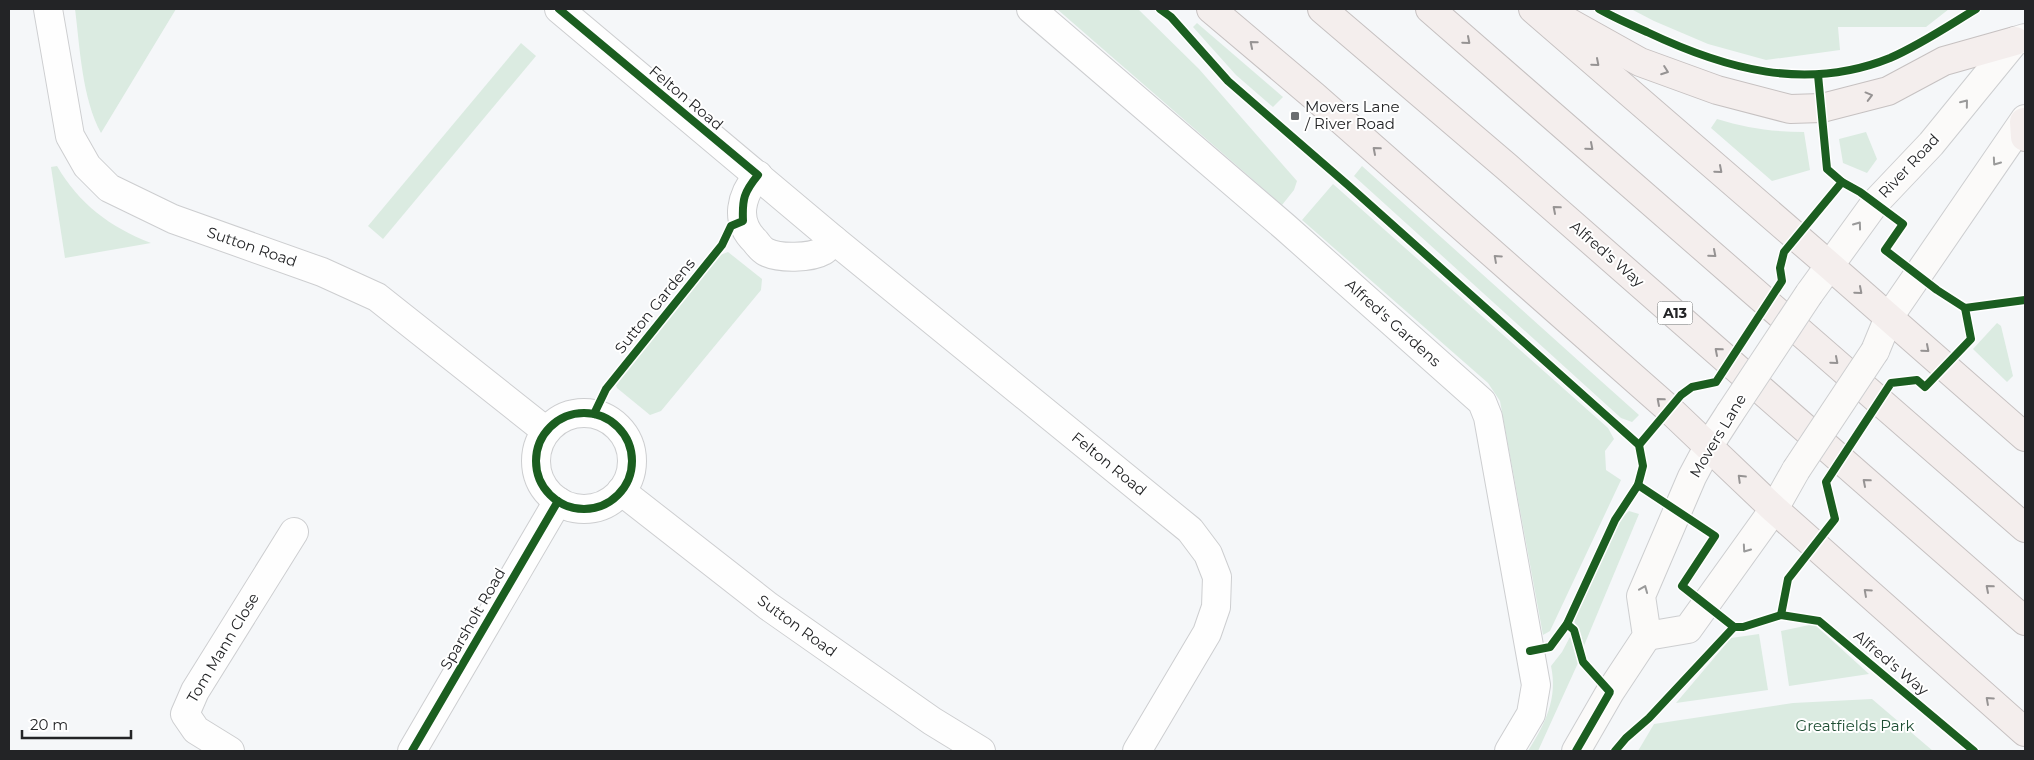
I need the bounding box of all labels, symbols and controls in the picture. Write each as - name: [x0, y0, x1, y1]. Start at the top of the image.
- one-way arrow: [1462, 35, 1471, 44]
- one-way arrow: [1250, 41, 1259, 50]
- one-way arrow: [1590, 58, 1599, 66]
- street label: Felton Road: [645, 61, 727, 134]
- one-way arrow: [1660, 65, 1669, 75]
- one-way arrow: [1864, 91, 1873, 102]
- place label: Movers Lane / River Road: [1304, 97, 1400, 133]
- one-way arrow: [1959, 100, 1967, 109]
- marker: Movers Lane / River Road: [1289, 110, 1301, 122]
- street label: River Road: [1874, 130, 1943, 202]
- one-way arrow: [1585, 141, 1594, 150]
- one-way arrow: [1373, 147, 1382, 156]
- one-way arrow: [1993, 157, 2002, 166]
- one-way arrow: [1713, 164, 1722, 172]
- one-way arrow: [1553, 206, 1562, 215]
- street label: Alfred's Way: [1566, 216, 1649, 291]
- one-way arrow: [1852, 221, 1861, 231]
- street label: Sutton Road: [205, 222, 300, 271]
- one-way arrow: [1707, 248, 1716, 257]
- street label: Sutton Gardens: [610, 254, 699, 357]
- one-way arrow: [1494, 255, 1503, 264]
- street label: Alfred's Gardens: [1342, 275, 1445, 371]
- one-way arrow: [1853, 285, 1862, 294]
- road number: A13: [1658, 302, 1692, 324]
- one-way arrow: [1920, 343, 1929, 352]
- one-way arrow: [1715, 348, 1724, 357]
- one-way arrow: [1829, 355, 1838, 364]
- street label: Movers Lane: [1685, 390, 1750, 481]
- one-way arrow: [1657, 399, 1666, 407]
- street label: Felton Road: [1068, 428, 1151, 500]
- one-way arrow: [1738, 475, 1747, 484]
- one-way arrow: [1863, 478, 1872, 487]
- one-way arrow: [1743, 543, 1752, 553]
- street label: Sparsholt Road: [436, 565, 509, 673]
- one-way arrow: [1638, 585, 1648, 593]
- one-way arrow: [1985, 585, 1994, 594]
- one-way arrow: [1864, 588, 1873, 597]
- street label: Tom Mann Close: [182, 589, 263, 706]
- street label: Sutton Road: [754, 590, 841, 661]
- street label: Alfred's Way: [1850, 626, 1933, 700]
- one-way arrow: [1985, 696, 1994, 705]
- scale bar: [22, 708, 131, 740]
- text: 20 m: [30, 715, 68, 734]
- park label: Greatfields Park: [1796, 716, 1914, 735]

